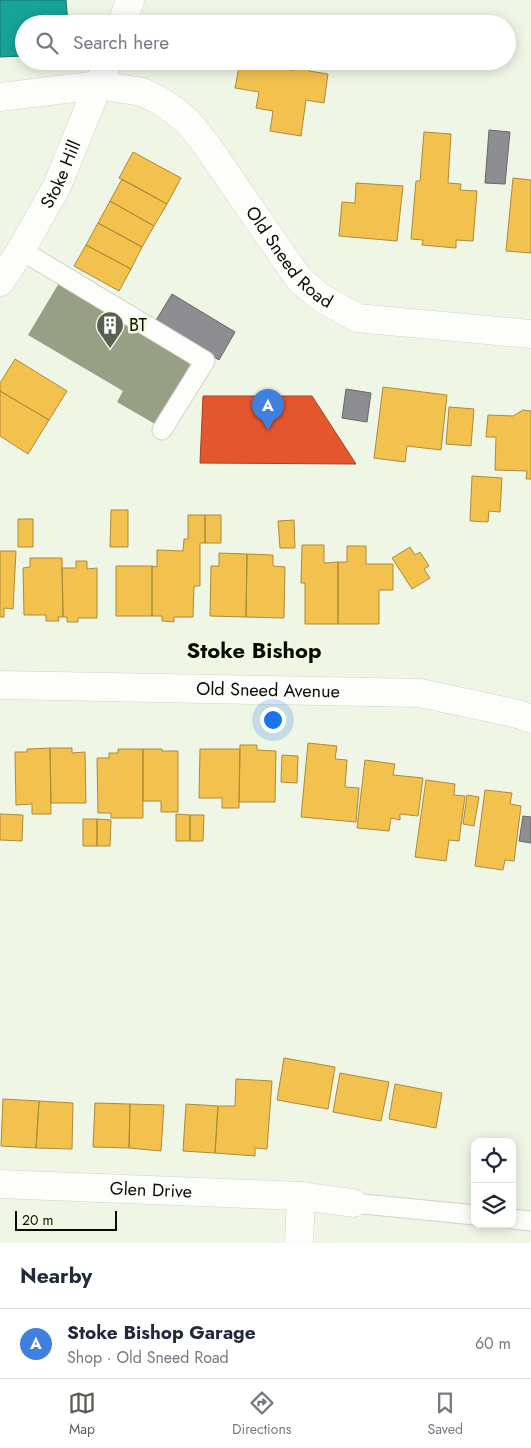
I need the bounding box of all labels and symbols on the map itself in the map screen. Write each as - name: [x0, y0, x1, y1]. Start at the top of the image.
- street label: Stoke Hill: [34, 136, 87, 213]
- street label: Old Sneed Road: [239, 201, 337, 315]
- building icon: BT: [95, 310, 125, 349]
- place label: BT: [129, 312, 148, 338]
- pin: A: [252, 389, 284, 430]
- district label: Stoke Bishop: [186, 634, 322, 666]
- street label: Old Sneed Avenue: [196, 676, 340, 704]
- your location: [260, 707, 286, 733]
- street label: Glen Drive: [109, 1175, 193, 1205]
- scale bar: [15, 1208, 118, 1231]

